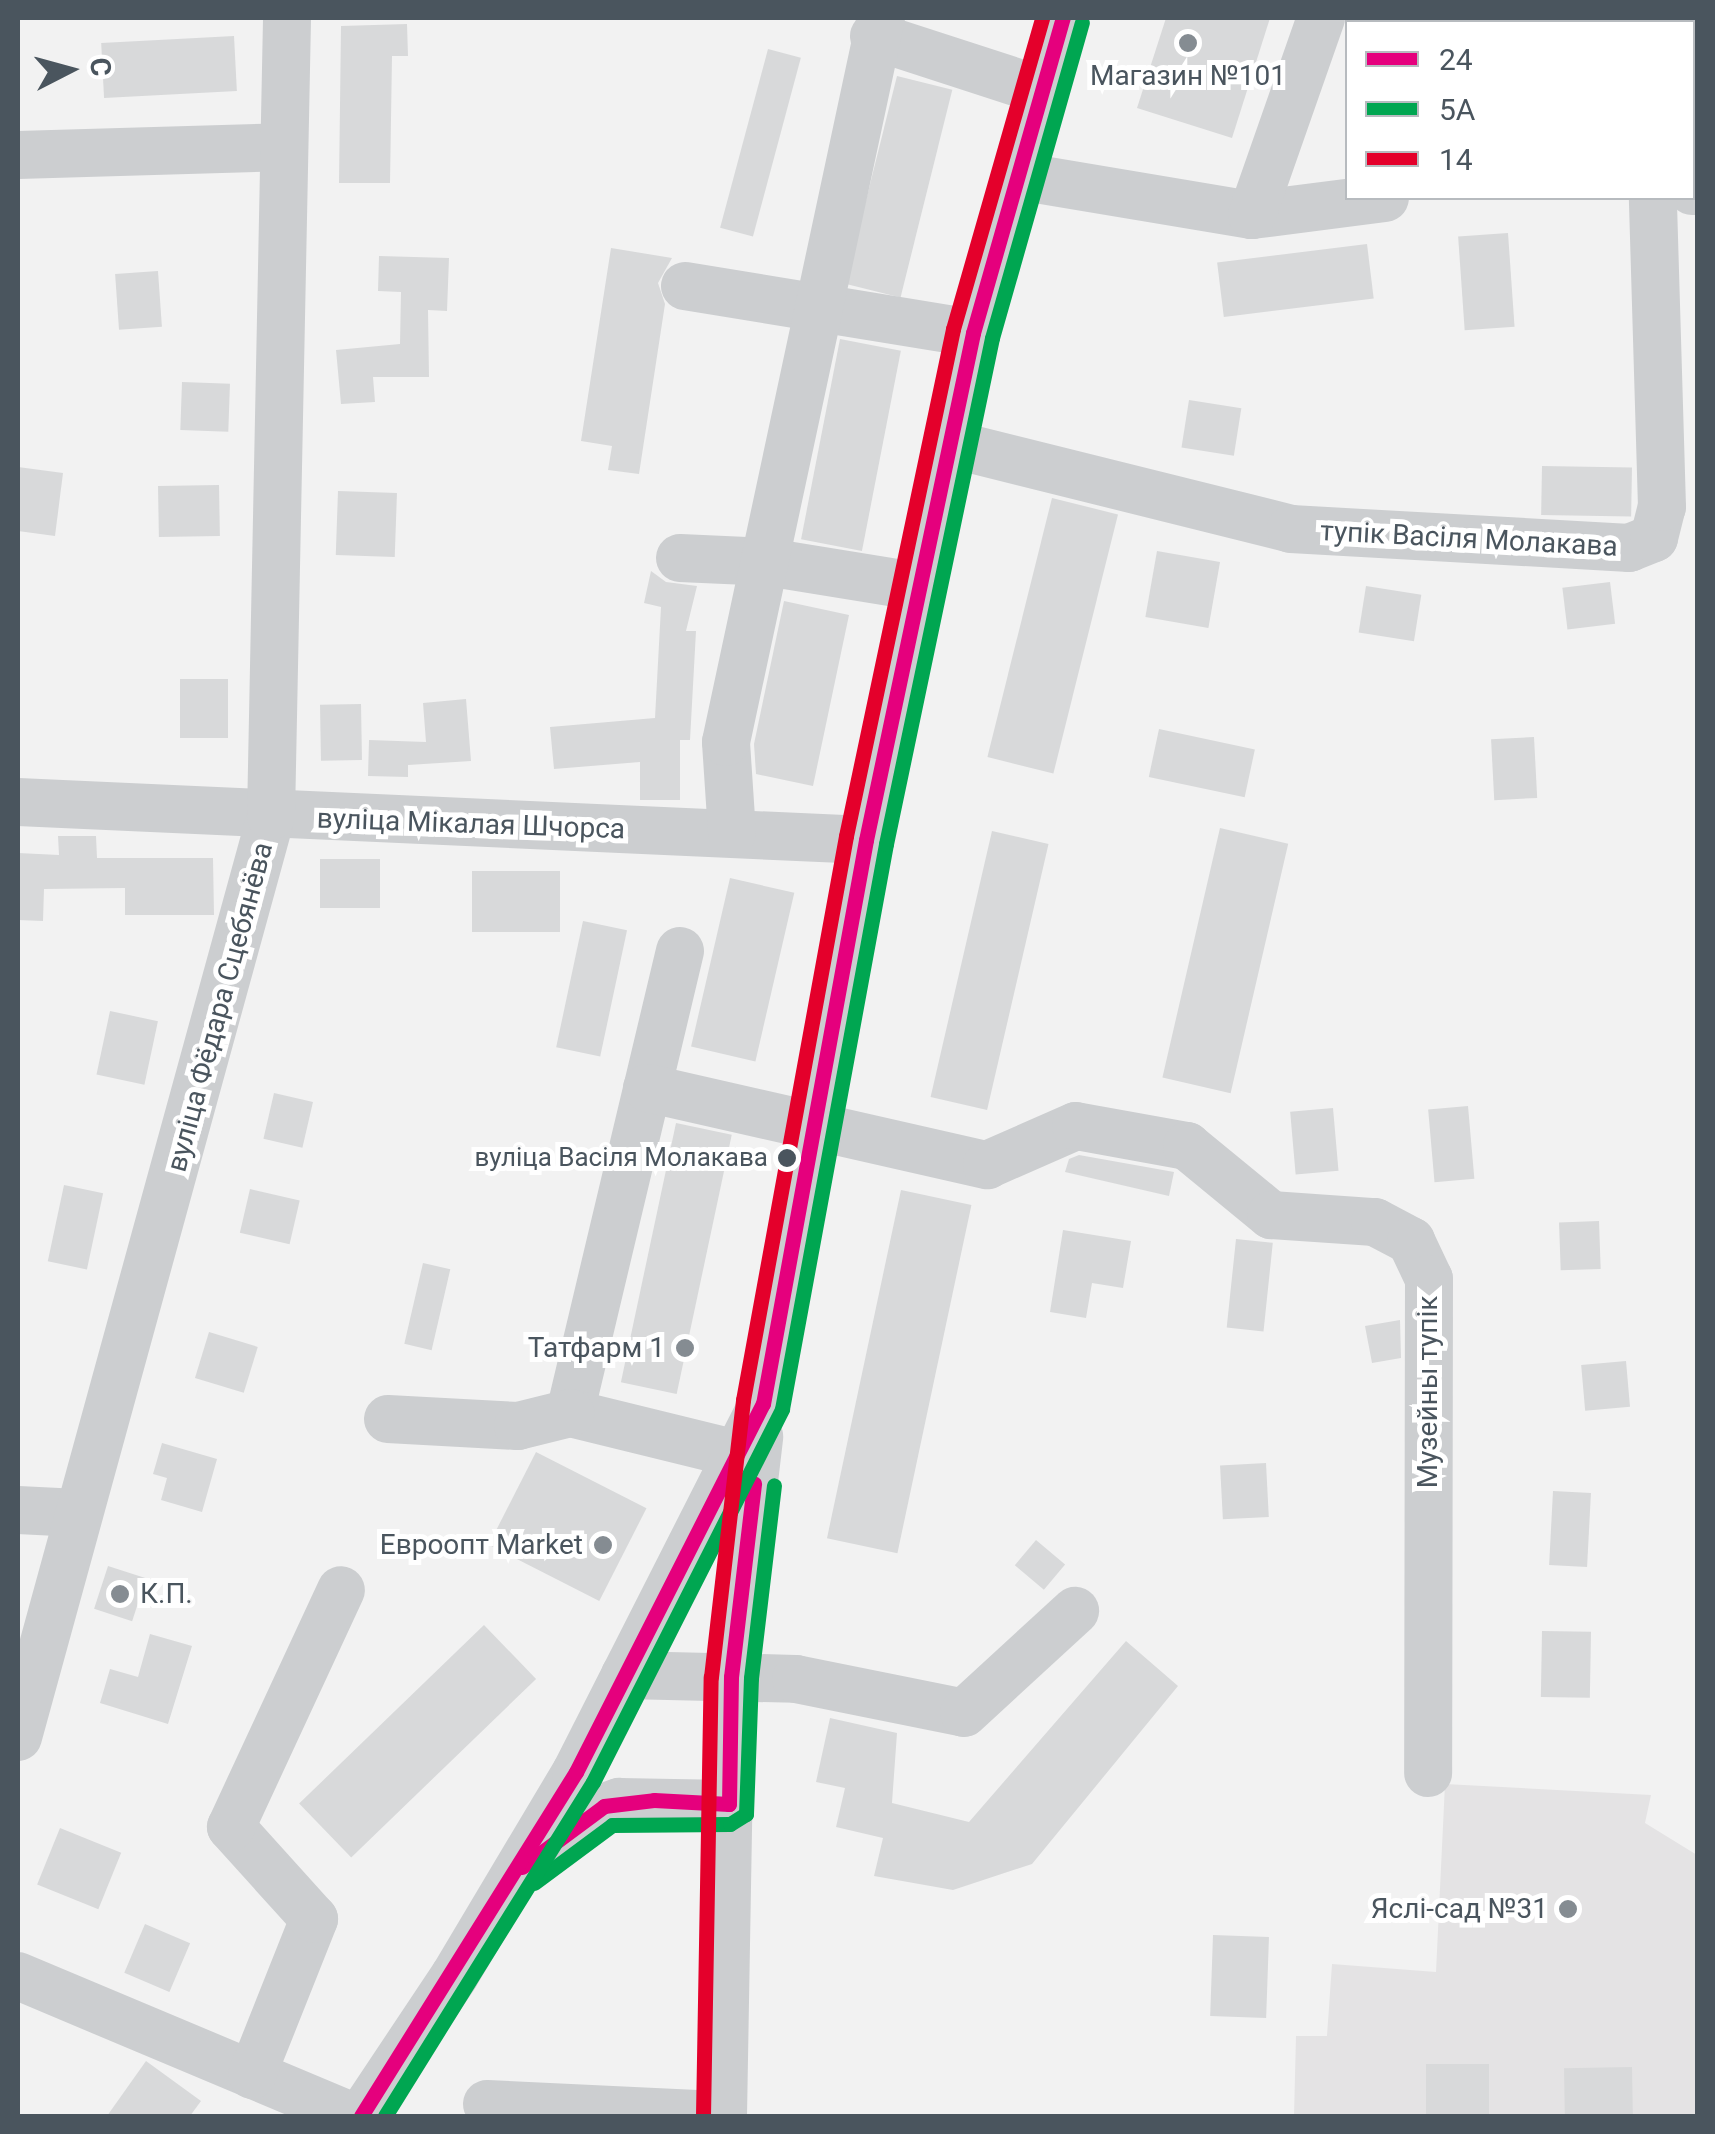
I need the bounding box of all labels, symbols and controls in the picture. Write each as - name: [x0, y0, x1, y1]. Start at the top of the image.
- north arrow: [20, 20, 120, 120]
- legend: [1345, 20, 1695, 200]
- marker: Магазин №101: [1177, 32, 1199, 54]
- text: 24: [1439, 42, 1473, 77]
- text: С: [83, 56, 118, 78]
- place label: Магазин №101: [1090, 59, 1286, 93]
- text: 5А: [1439, 92, 1475, 127]
- text: 14: [1439, 142, 1473, 177]
- street label: тупік Васіля Молакава: [1319, 514, 1619, 564]
- street label: вуліца Мікалая Шчорса: [316, 802, 626, 846]
- street label: вуліца Фёдара Сцебянёва: [160, 839, 280, 1175]
- place label: вуліца Васіля Молакава: [474, 1142, 768, 1174]
- marker: вуліца Васіля Молакава: [777, 1148, 797, 1168]
- street label: Музейны тупік: [1411, 1296, 1445, 1488]
- place label: Татфарм 1: [528, 1331, 665, 1365]
- marker: Татфарм 1: [674, 1337, 696, 1359]
- place label: Евроопт Market: [380, 1528, 583, 1562]
- marker: Евроопт Market: [592, 1534, 614, 1556]
- place label: К.П.: [140, 1577, 193, 1611]
- marker: К.П.: [109, 1583, 131, 1605]
- place label: Яслі-сад №31: [1371, 1892, 1548, 1926]
- marker: Яслі-сад №31: [1557, 1898, 1579, 1920]

